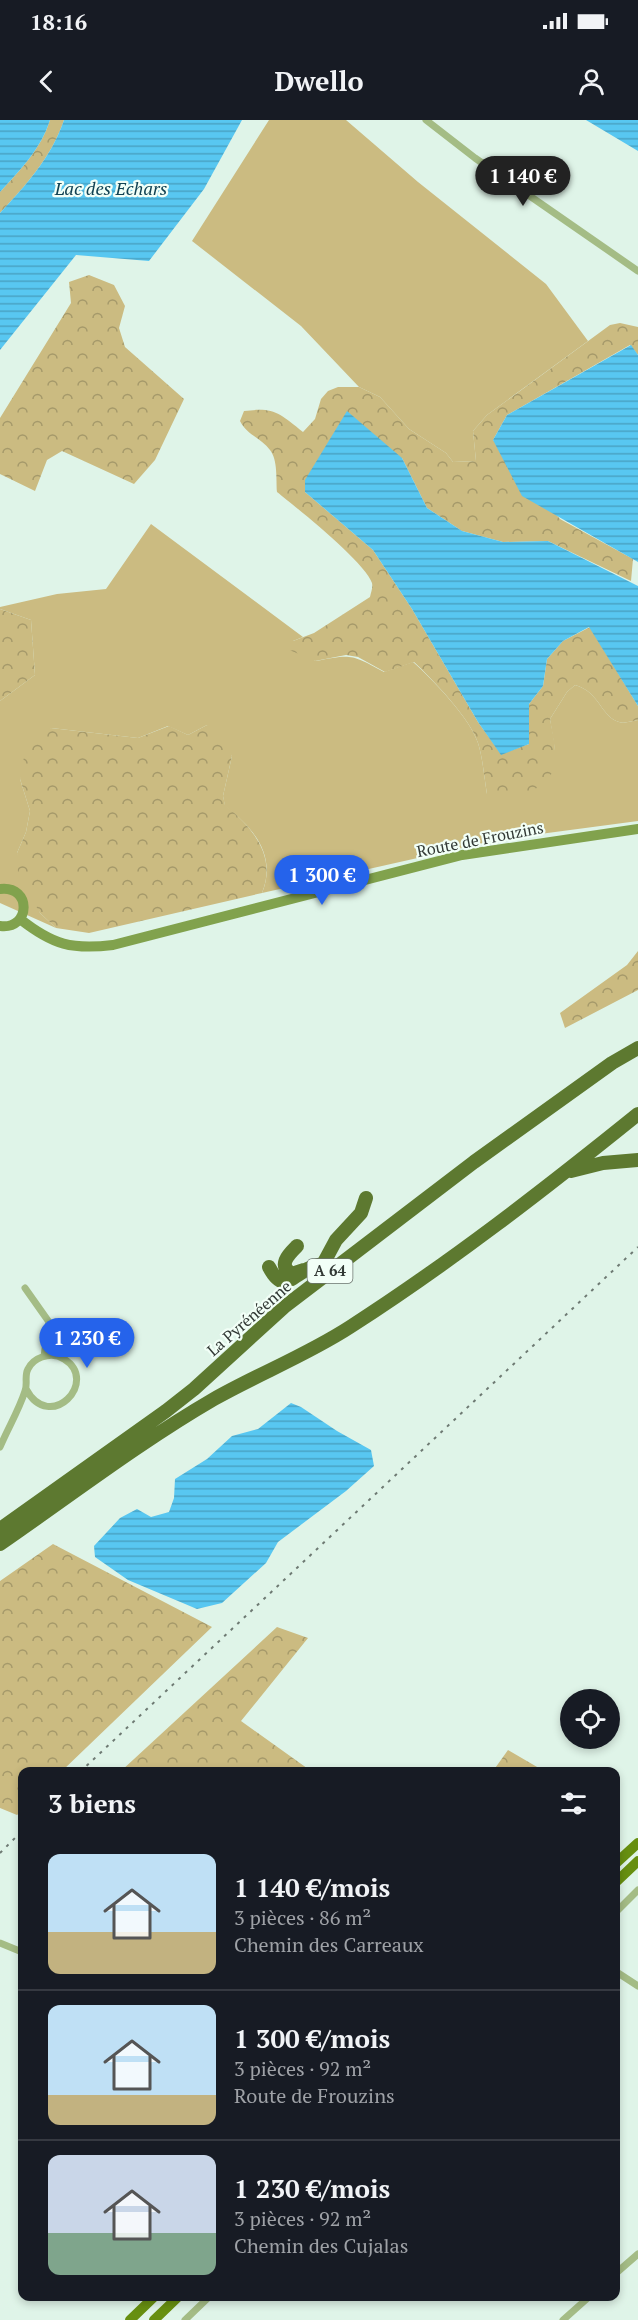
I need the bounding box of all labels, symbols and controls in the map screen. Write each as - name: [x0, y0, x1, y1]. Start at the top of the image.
- text: 18:16: [30, 7, 87, 36]
- text: Dwello: [274, 63, 364, 99]
- icon: back: [30, 65, 63, 98]
- icon: person: [575, 65, 608, 98]
- pin: 1 140 €: [468, 156, 578, 207]
- text: 1 140 €: [489, 162, 557, 189]
- water label: Lac des Echars: [54, 176, 167, 200]
- street label: Route de Frouzins: [415, 816, 545, 862]
- pin: 1 300 €: [267, 855, 377, 906]
- text: 1 300 €: [288, 861, 356, 888]
- road number: A 64: [308, 1259, 352, 1283]
- street label: La Pyrénéenne: [202, 1275, 296, 1361]
- pin: 1 230 €: [32, 1318, 142, 1369]
- text: 1 230 €: [53, 1324, 121, 1351]
- map controls: [560, 1689, 620, 1749]
- button: locate: [560, 1689, 620, 1749]
- text: 3 biens: [48, 1786, 136, 1820]
- icon: filters: [557, 1787, 590, 1820]
- text: 1 140 €/mois: [234, 1870, 390, 1904]
- icon: home: [96, 1878, 168, 1950]
- text: 3 pièces · 86 m²: [234, 1904, 371, 1931]
- text: Chemin des Carreaux: [234, 1931, 424, 1958]
- text: 1 300 €/mois: [234, 2021, 390, 2055]
- icon: home: [96, 2029, 168, 2101]
- text: 3 pièces · 92 m²: [234, 2055, 371, 2082]
- text: Route de Frouzins: [234, 2082, 395, 2109]
- text: 1 230 €/mois: [234, 2171, 390, 2205]
- icon: home: [96, 2179, 168, 2251]
- text: 3 pièces · 92 m²: [234, 2205, 371, 2232]
- text: Chemin des Cujalas: [234, 2232, 408, 2259]

